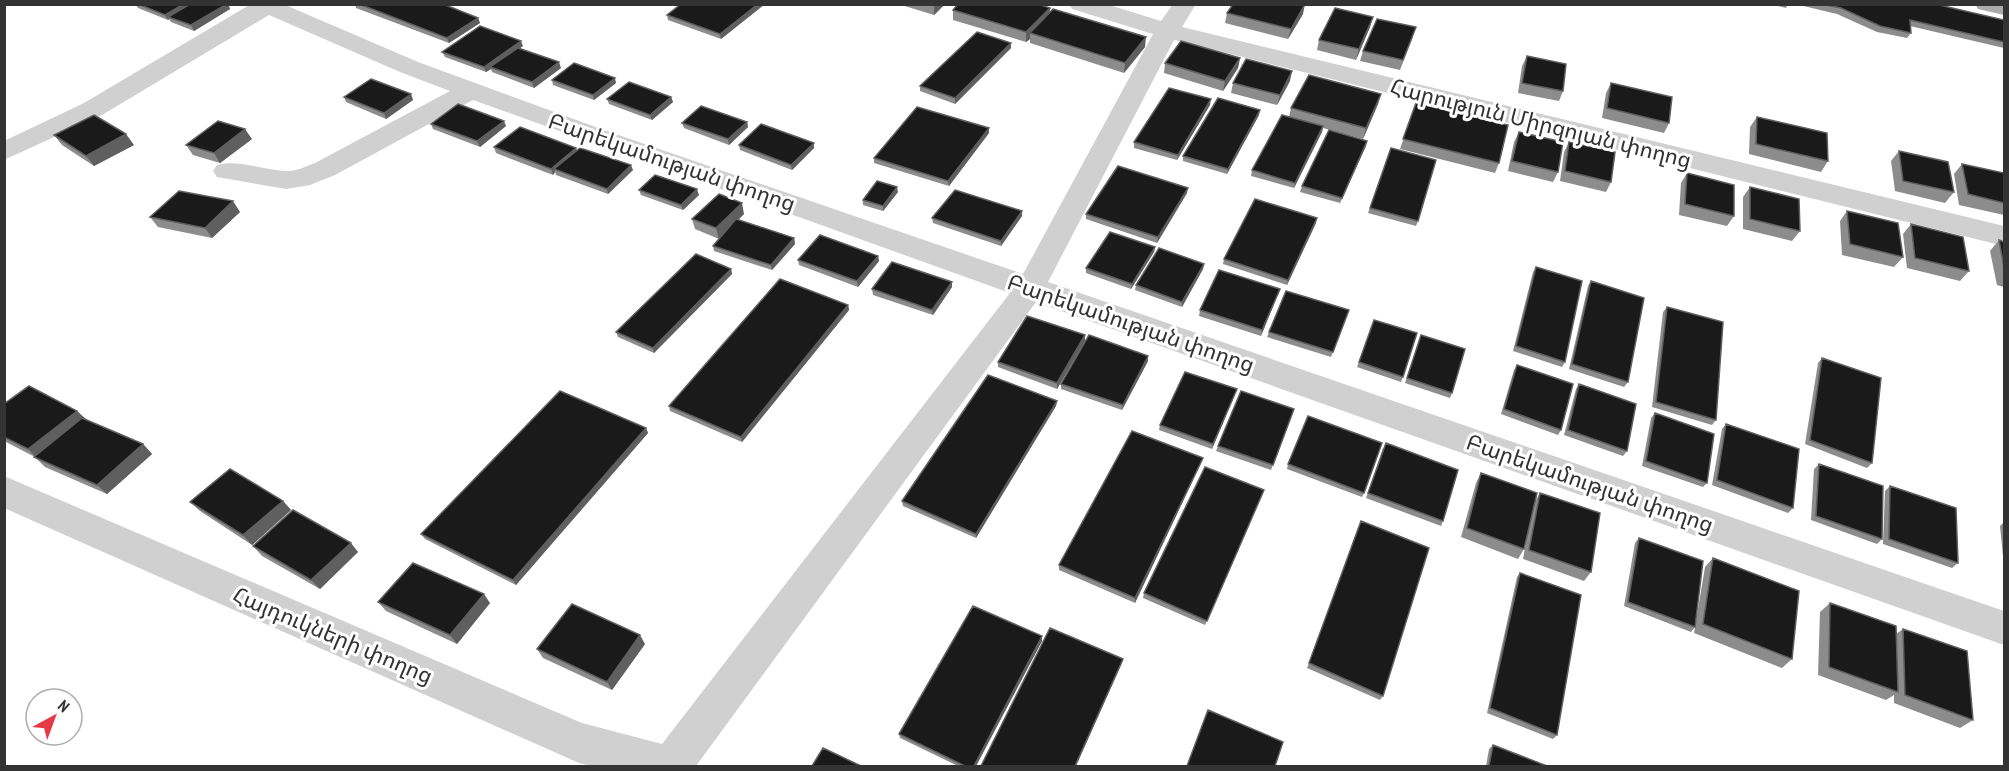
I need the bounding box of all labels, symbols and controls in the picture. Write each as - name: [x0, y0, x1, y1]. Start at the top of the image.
- street label: Հարություն Միրզոյան փողոց: [1388, 72, 1694, 174]
- street label: Բարեկամության փողոց: [545, 107, 799, 217]
- street label: Բարեկամության փողոց: [1004, 268, 1258, 378]
- street label: Բարեկամության փողոց: [1463, 428, 1717, 538]
- street label: Հայդուկների փողոց: [229, 580, 437, 690]
- north arrow: [24, 687, 84, 747]
- text: N: [54, 695, 74, 716]

